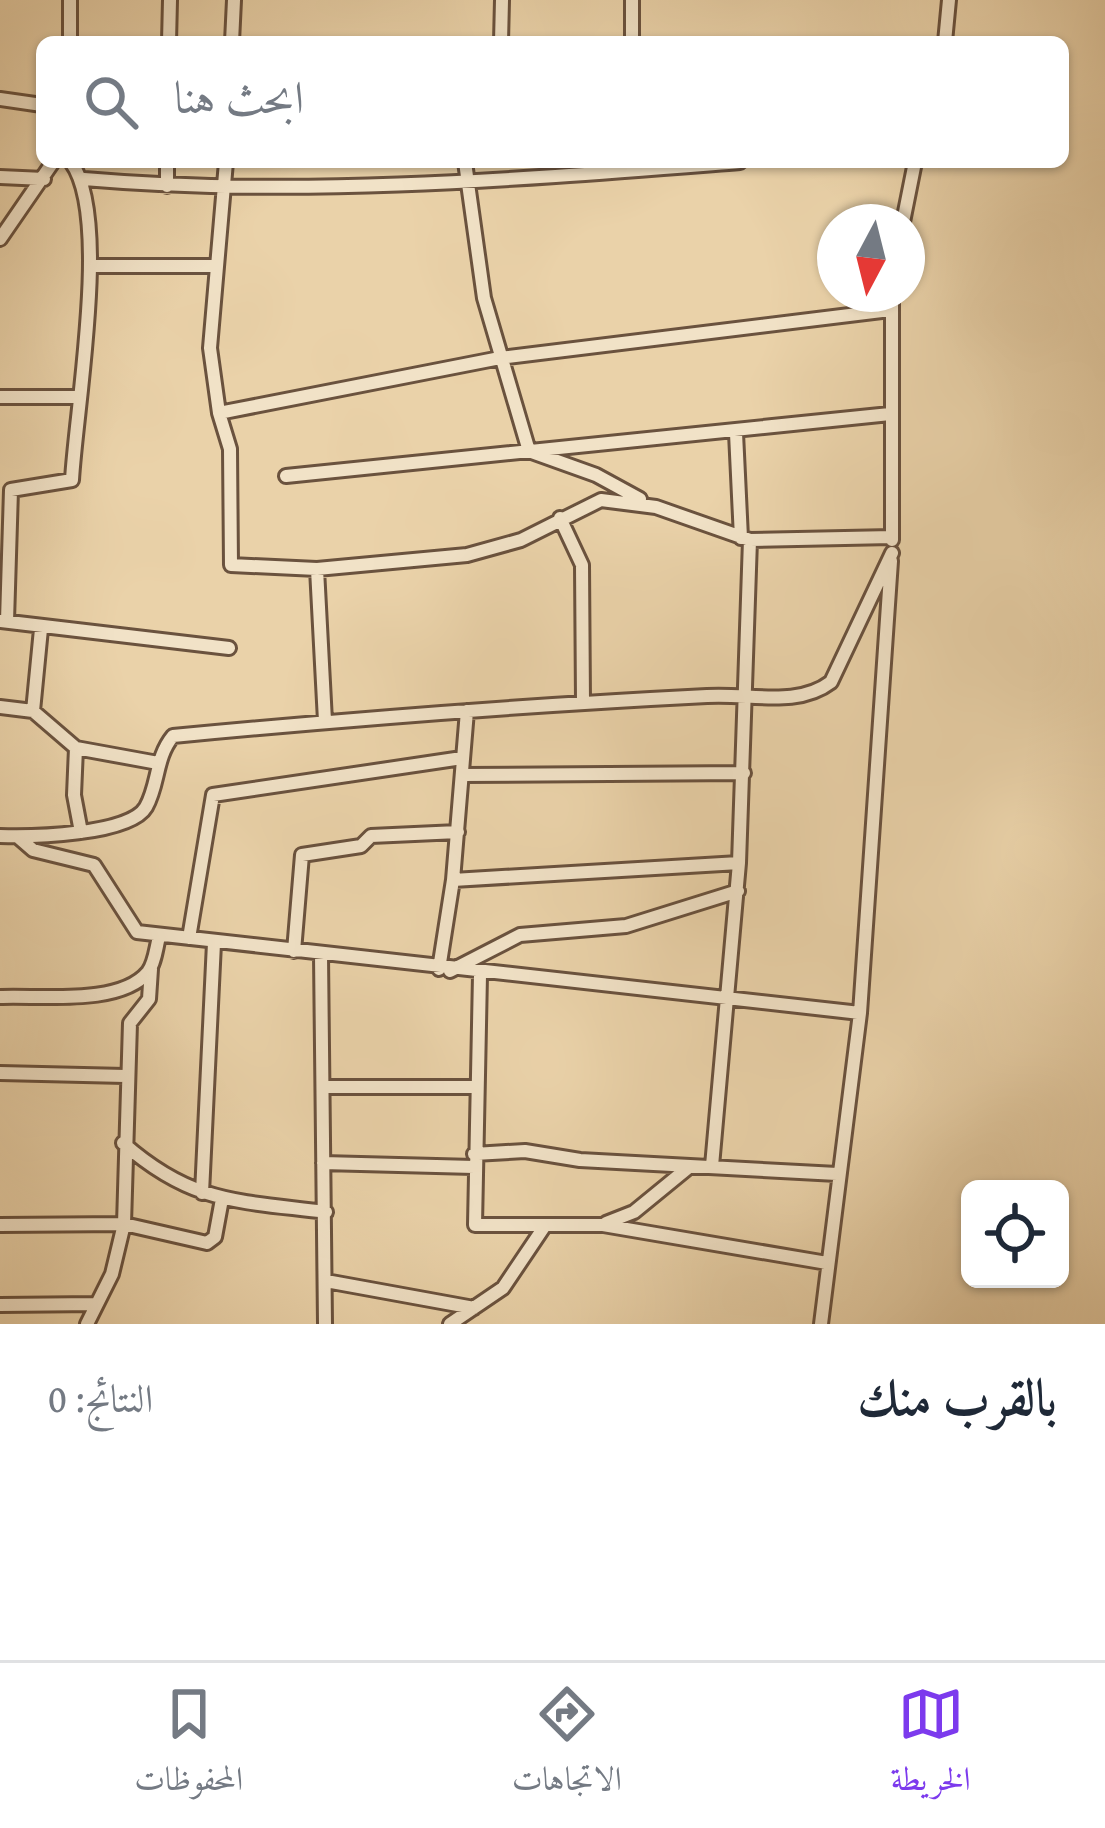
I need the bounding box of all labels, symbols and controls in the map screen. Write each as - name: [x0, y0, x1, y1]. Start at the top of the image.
- search box: [36, 36, 1069, 168]
- text: ابحث هنا: [174, 64, 304, 129]
- icon: search: [78, 69, 144, 135]
- north arrow: [817, 204, 925, 312]
- map controls: [961, 1180, 1069, 1288]
- button: locate: [961, 1180, 1069, 1288]
- text: بالقرب منك: [857, 1359, 1057, 1434]
- text: النتائج: 0: [48, 1369, 153, 1426]
- tab: المحفوظات: [134, 1681, 243, 1811]
- tab: الاتجاهات: [512, 1681, 622, 1811]
- tab: الخريطة: [890, 1681, 971, 1811]

